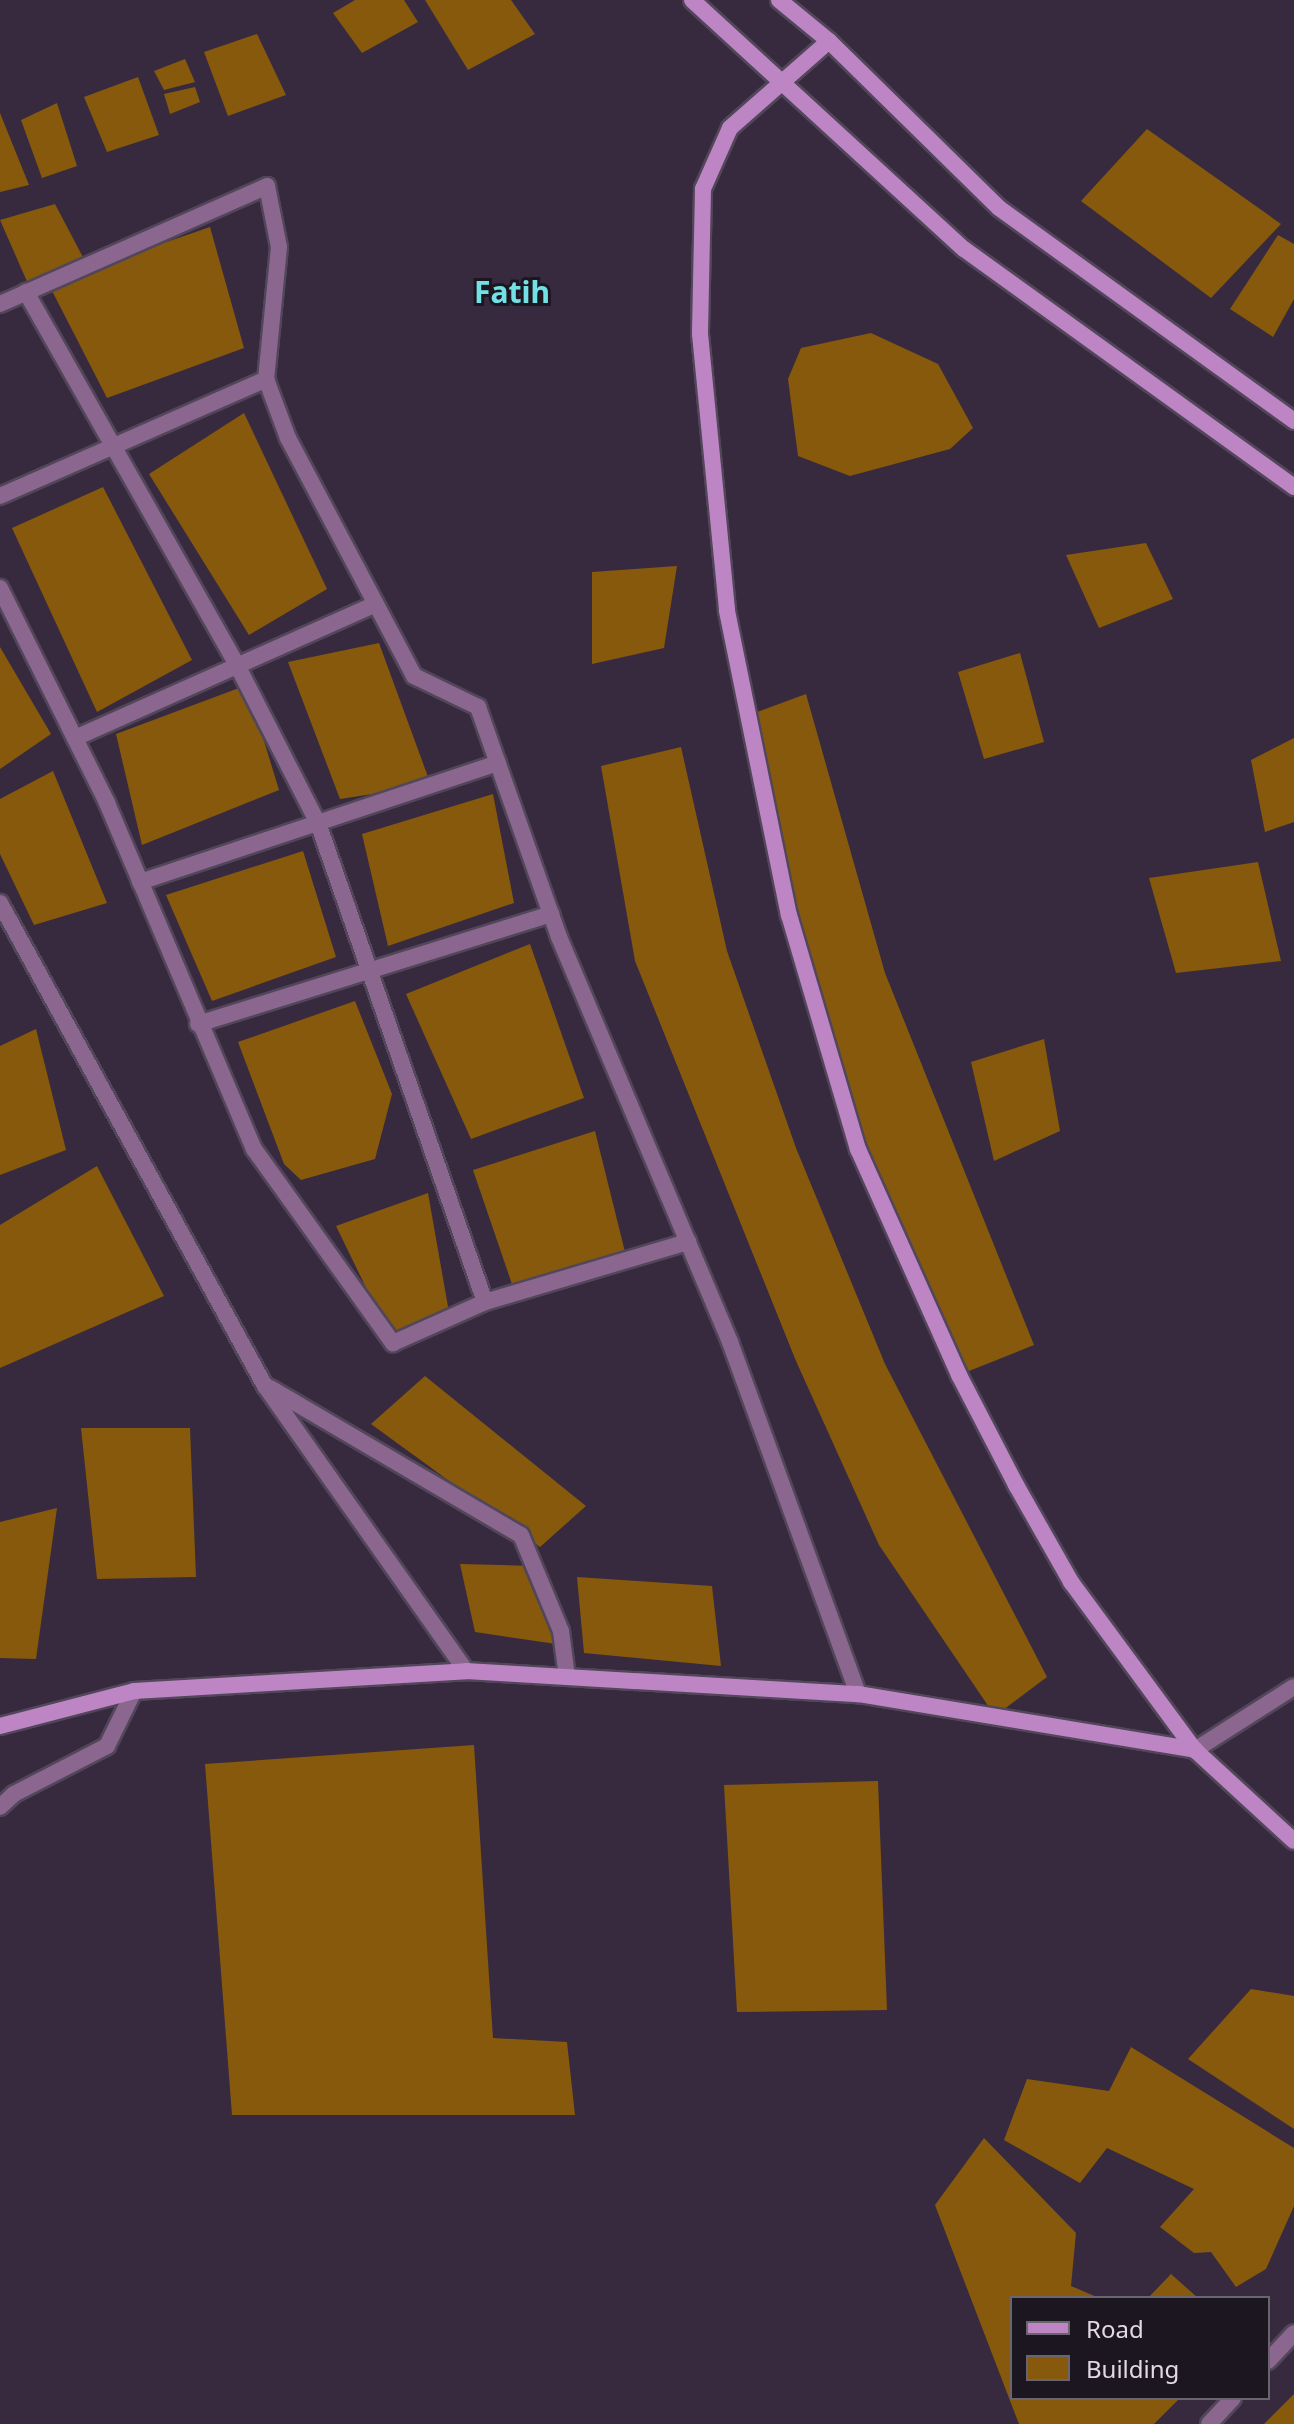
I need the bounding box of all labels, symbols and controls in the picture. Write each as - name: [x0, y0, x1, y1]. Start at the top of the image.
- district label: Fatih: [474, 274, 550, 310]
- legend: [1010, 2296, 1270, 2400]
- text: Road: [1086, 2312, 1144, 2345]
- text: Building: [1086, 2352, 1179, 2385]

